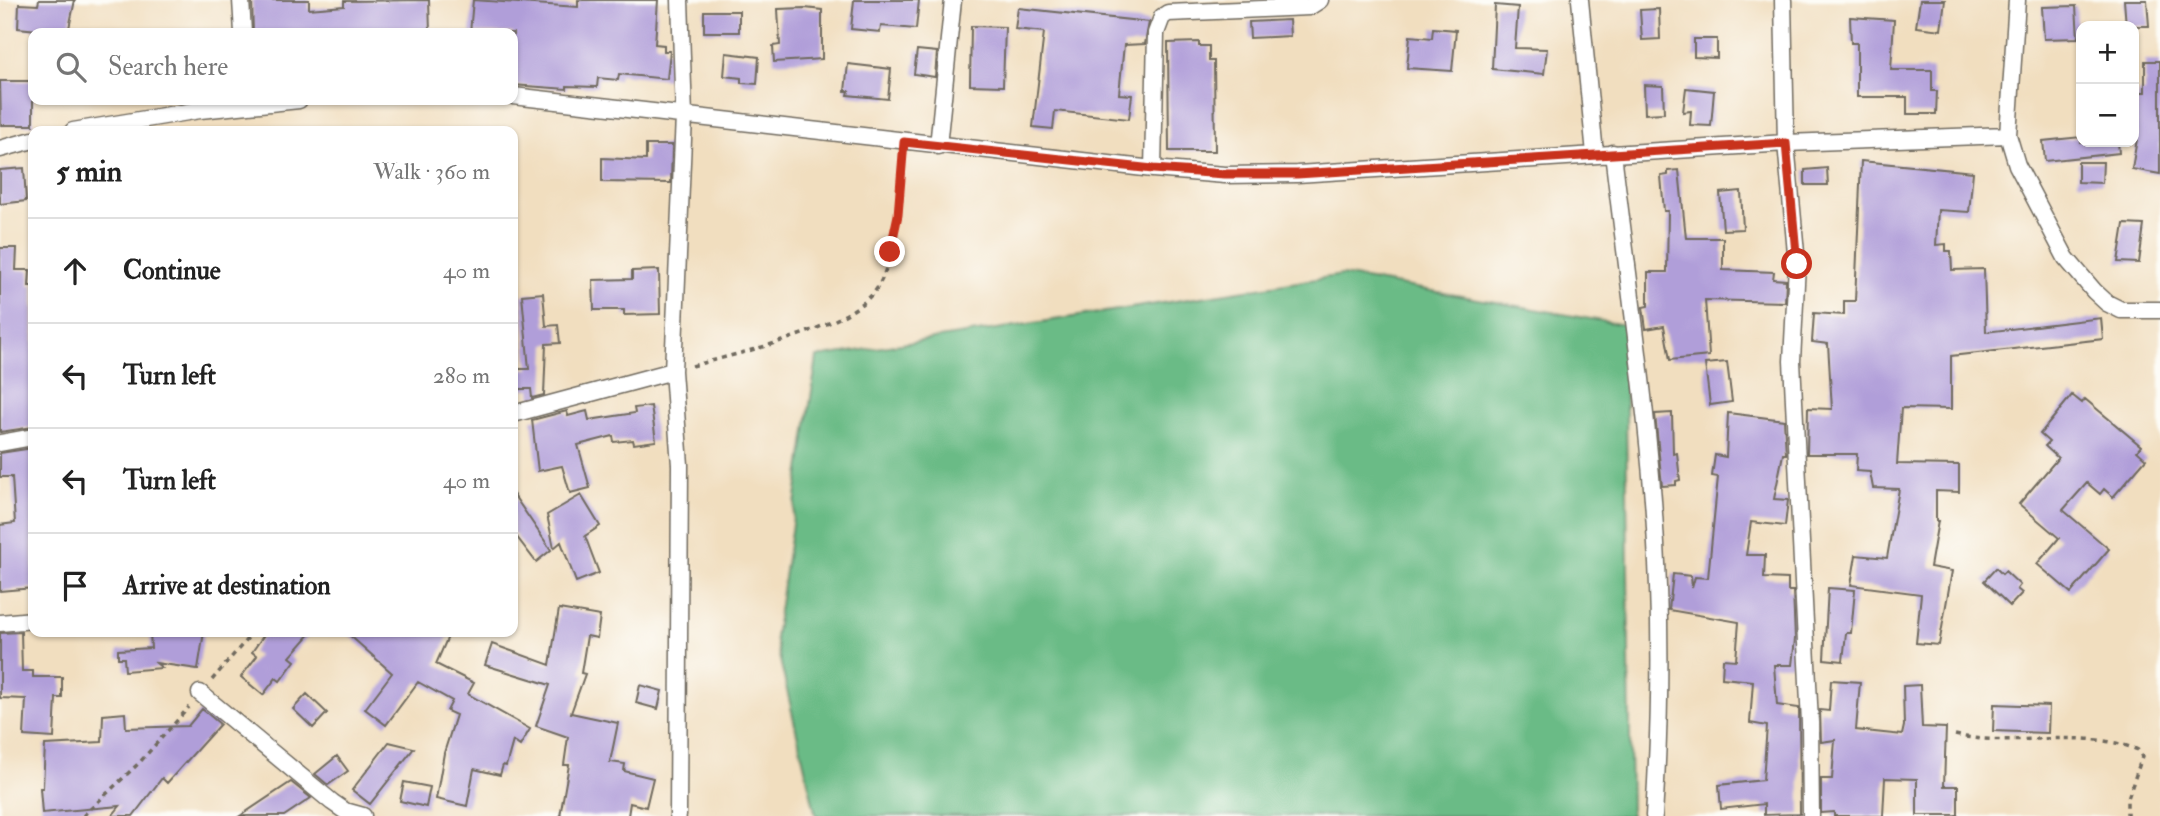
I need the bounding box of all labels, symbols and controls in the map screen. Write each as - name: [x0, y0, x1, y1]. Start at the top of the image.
- map controls: [2076, 21, 2139, 147]
- button: +: [2076, 21, 2139, 84]
- search box: [28, 28, 518, 105]
- icon: search: [52, 48, 90, 86]
- text: Search here: [108, 51, 228, 83]
- button: −: [2076, 84, 2139, 147]
- text: 5 min: [56, 153, 122, 190]
- text: Walk · 360 m: [373, 157, 490, 186]
- route end: [874, 236, 905, 267]
- route start: [1781, 248, 1812, 279]
- icon: ahead: [56, 252, 94, 290]
- text: Continue: [123, 255, 221, 287]
- text: 40 m: [443, 256, 490, 285]
- icon: left: [56, 357, 94, 395]
- text: Turn left: [123, 360, 216, 392]
- text: 280 m: [433, 361, 490, 390]
- icon: left: [56, 462, 94, 500]
- text: Turn left: [123, 465, 216, 497]
- text: 40 m: [443, 466, 490, 495]
- icon: arrive: [56, 567, 94, 605]
- text: Arrive at destination: [123, 570, 331, 602]

